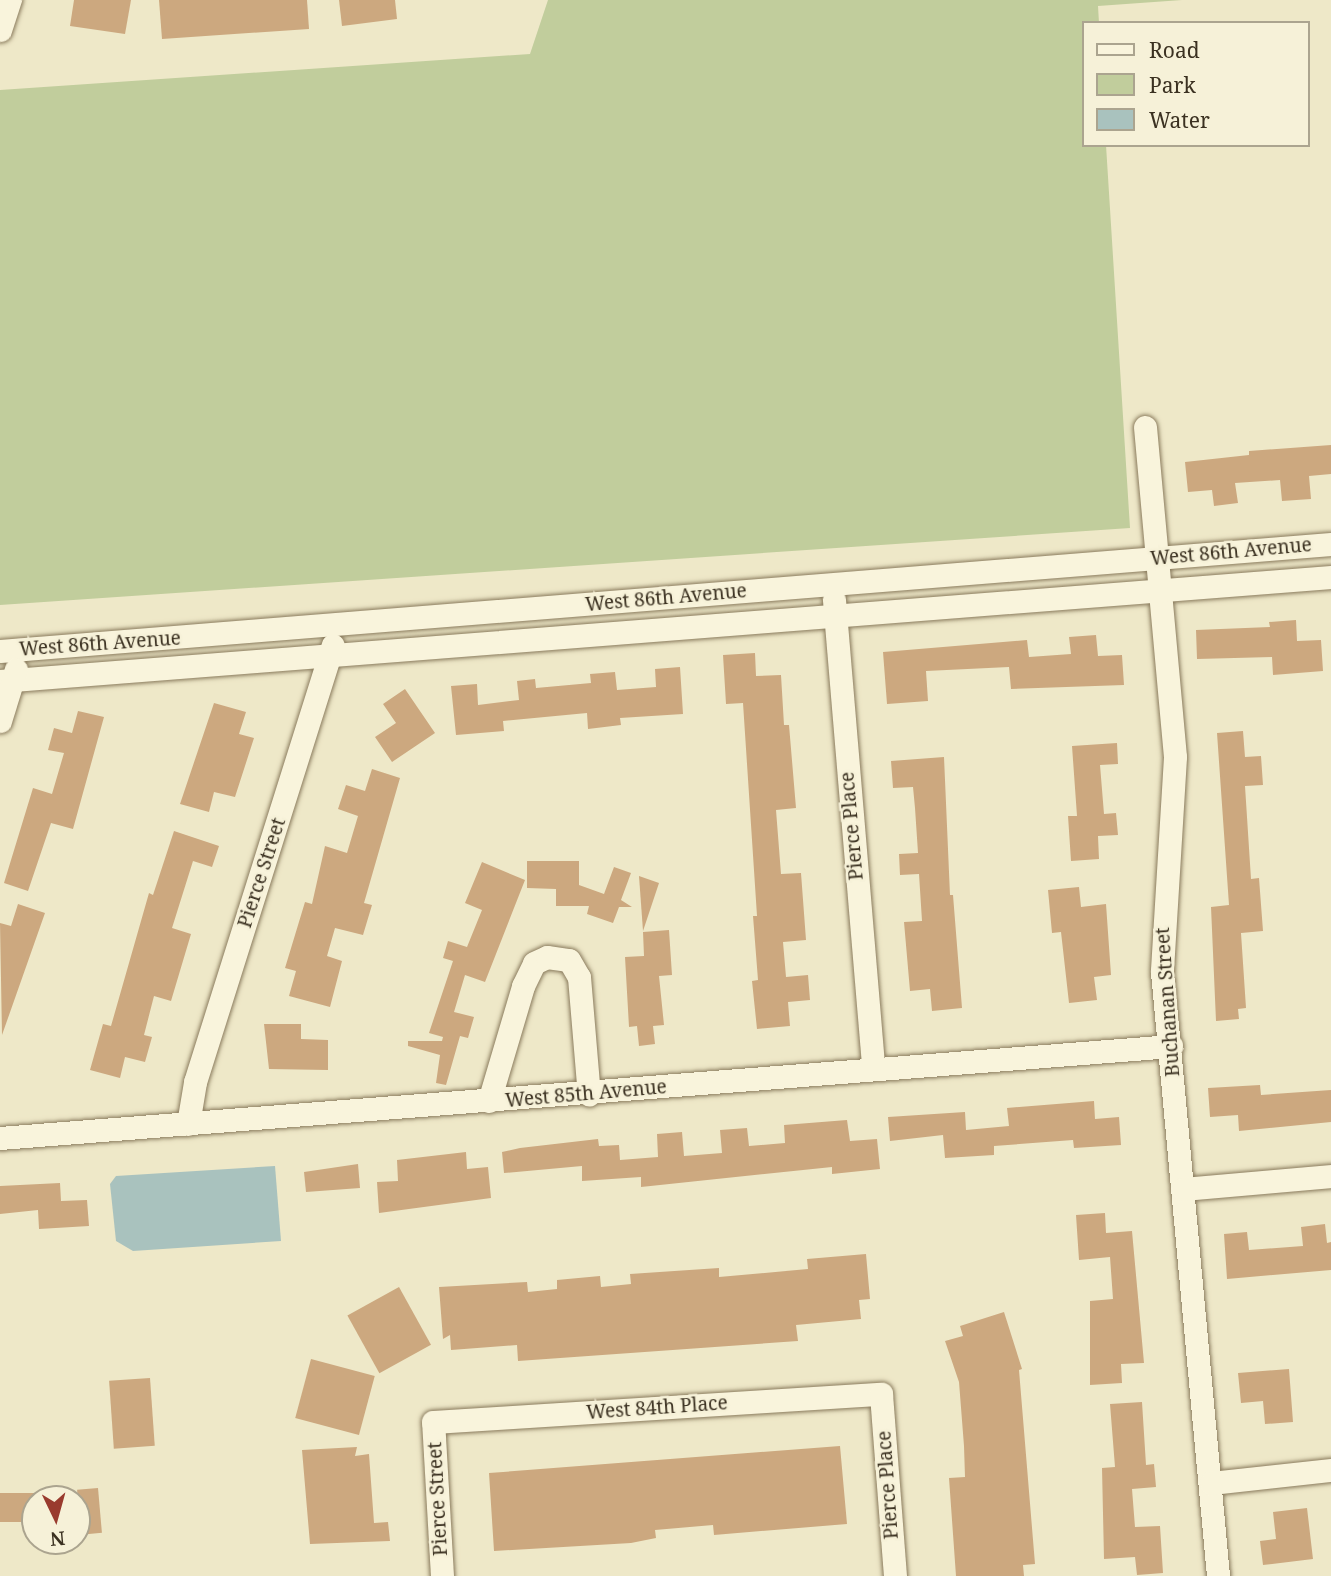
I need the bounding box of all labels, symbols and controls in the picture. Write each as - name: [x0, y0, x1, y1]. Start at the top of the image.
- legend: [1082, 21, 1310, 147]
- text: Road: [1149, 36, 1200, 64]
- text: Park: [1149, 71, 1196, 99]
- text: Water: [1149, 106, 1210, 134]
- street label: West 86th Avenue: [1149, 534, 1313, 570]
- street label: West 86th Avenue: [584, 580, 748, 616]
- street label: West 86th Avenue: [18, 627, 182, 661]
- street label: Pierce Place: [836, 771, 868, 881]
- street label: Pierce Street: [234, 815, 290, 931]
- street label: Buchanan Street: [1151, 927, 1185, 1077]
- street label: West 85th Avenue: [504, 1076, 668, 1112]
- street label: West 84th Place: [586, 1392, 728, 1424]
- street label: Pierce Place: [873, 1430, 903, 1540]
- street label: Pierce Street: [424, 1441, 452, 1557]
- north arrow: [21, 1485, 91, 1555]
- text: N: [49, 1525, 66, 1553]

